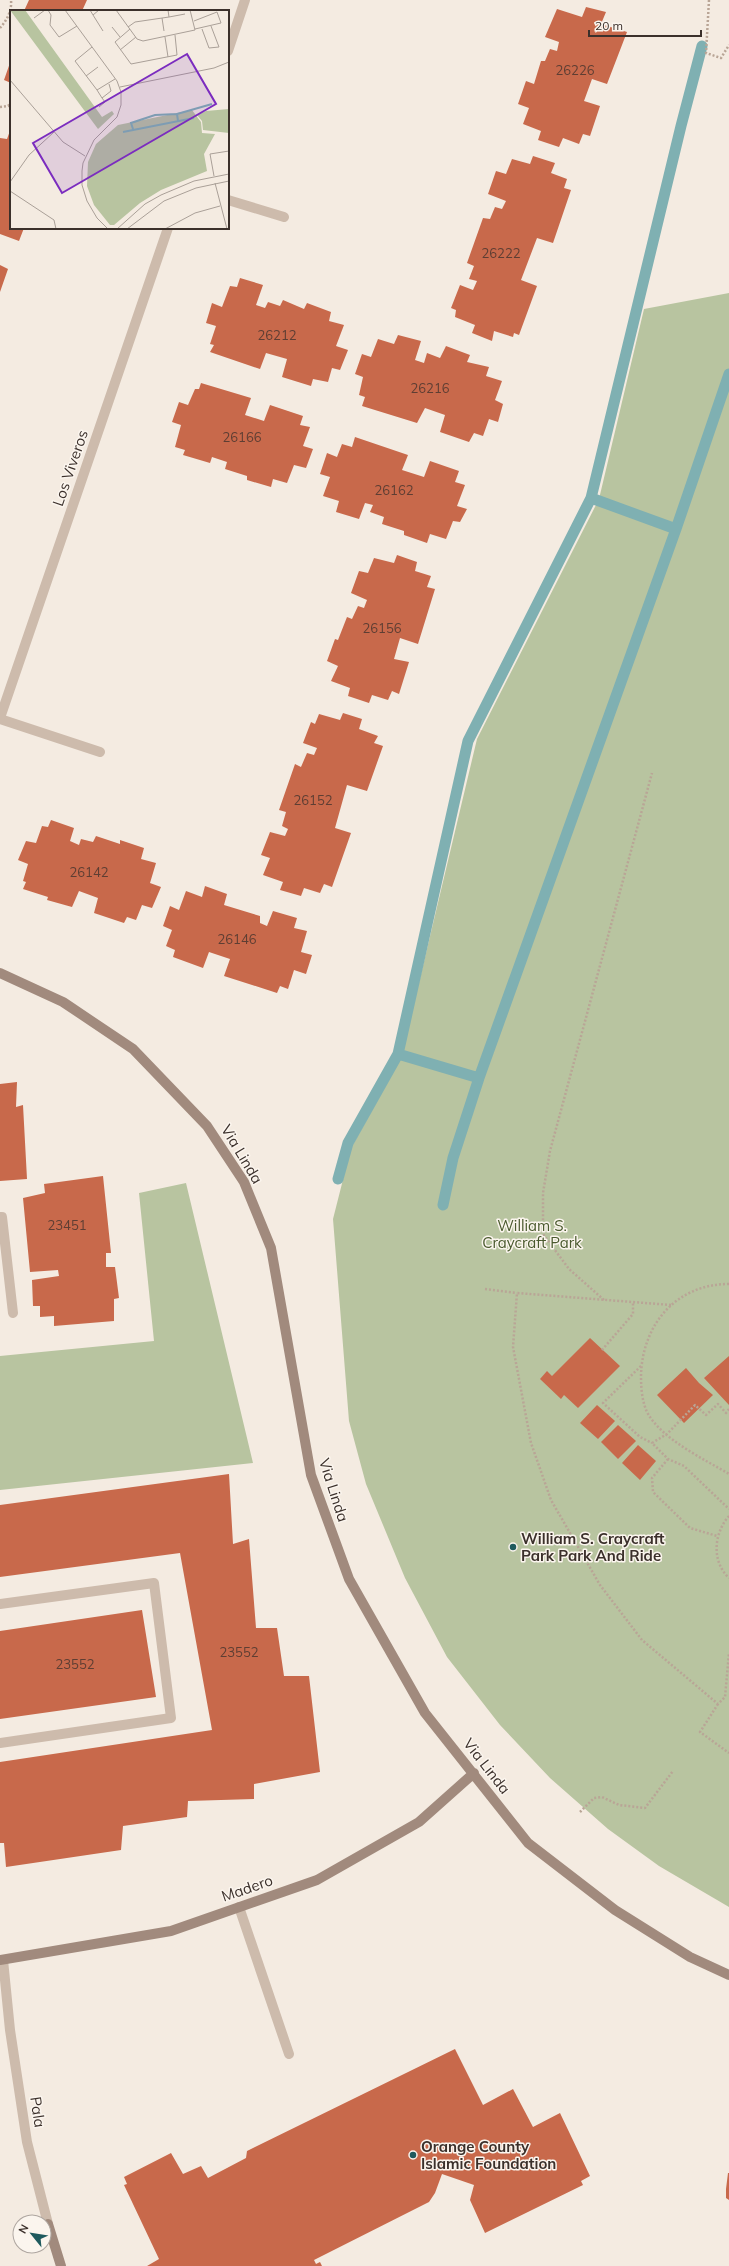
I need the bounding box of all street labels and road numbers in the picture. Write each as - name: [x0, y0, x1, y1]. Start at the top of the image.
- street label: Los Viveros: [48, 427, 92, 509]
- street label: Via Linda: [217, 1121, 267, 1187]
- street label: Via Linda: [315, 1456, 353, 1524]
- street label: Via Linda: [459, 1734, 515, 1798]
- street label: Madero: [219, 1870, 275, 1906]
- street label: Pala: [26, 2095, 50, 2129]

